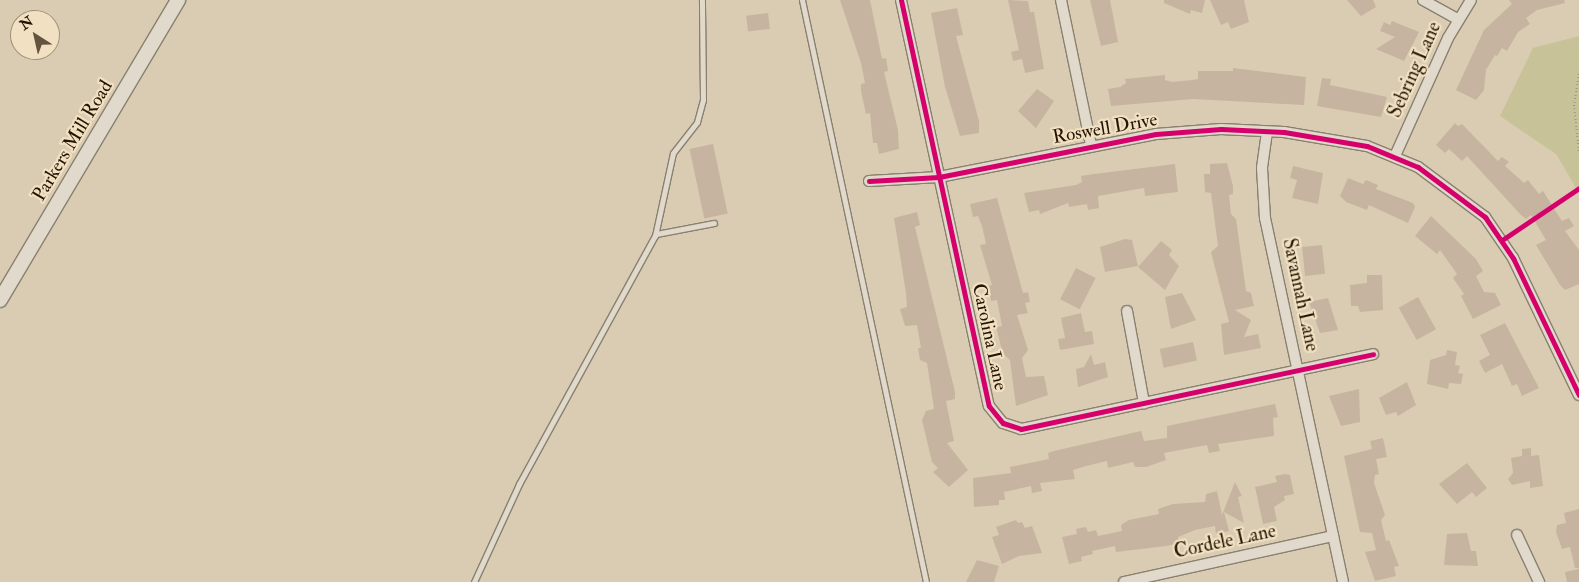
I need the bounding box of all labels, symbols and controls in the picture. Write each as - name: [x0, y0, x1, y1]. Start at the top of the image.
- north arrow: [10, 10, 60, 60]
- text: N: [17, 13, 37, 34]
- street label: Sebring Lane: [1384, 19, 1446, 121]
- street label: Parkers Mill Road: [28, 77, 118, 205]
- street label: Roswell Drive: [1051, 109, 1159, 149]
- street label: Savannah Lane: [1277, 237, 1323, 353]
- street label: Carolina Lane: [967, 282, 1011, 392]
- street label: Cordele Lane: [1172, 520, 1278, 564]

